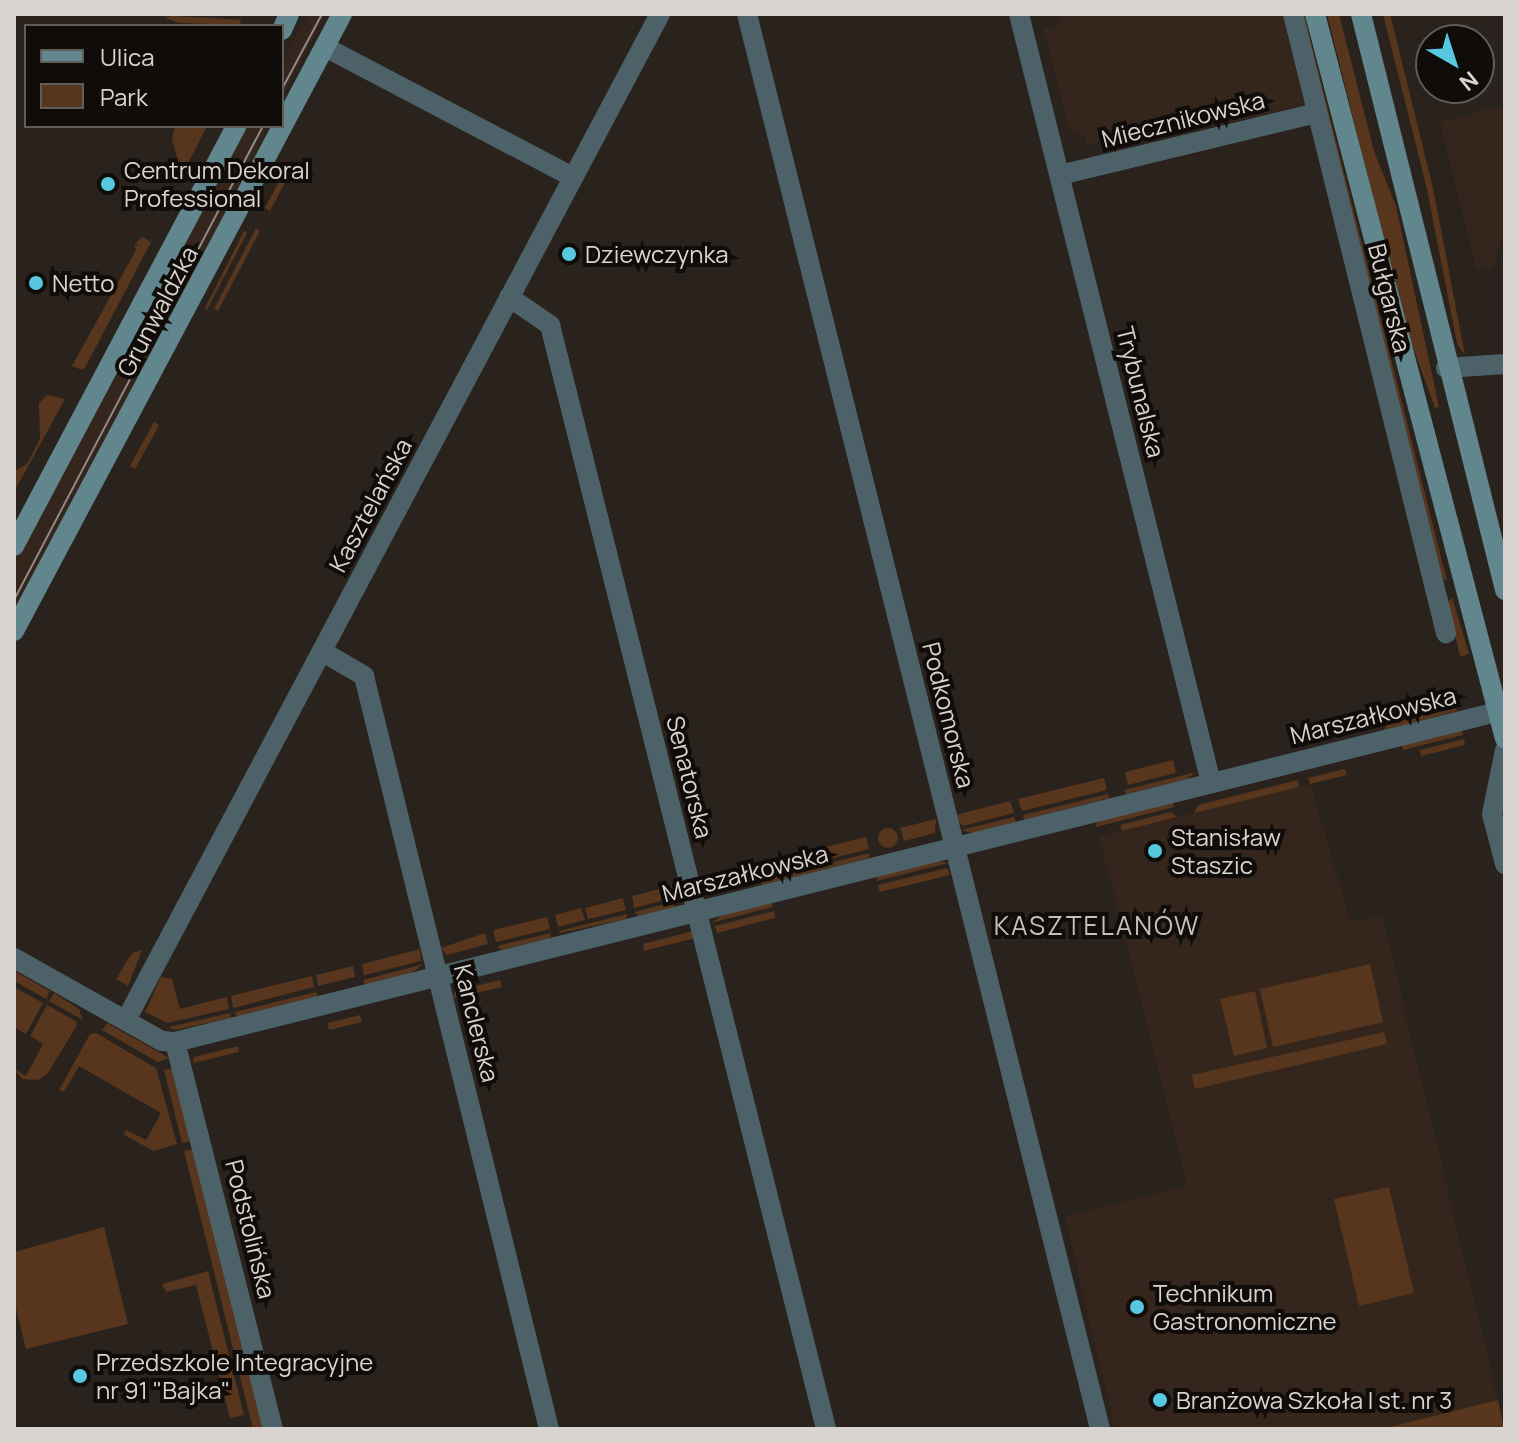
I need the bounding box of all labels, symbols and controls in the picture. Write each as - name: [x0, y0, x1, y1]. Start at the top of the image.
- legend: [24, 24, 284, 128]
- north arrow: [1415, 24, 1495, 104]
- text: Ulica: [100, 40, 155, 73]
- text: N: [1453, 64, 1484, 98]
- text: Park: [100, 80, 148, 113]
- street label: Miecznikowska: [1099, 85, 1267, 153]
- place label: Centrum Dekoral Professional: [124, 156, 310, 212]
- marker: Centrum Dekoral Professional: [99, 175, 117, 193]
- place label: Dziewczynka: [585, 240, 729, 268]
- street label: Grunwaldzka: [111, 241, 203, 381]
- street label: Bułgarska: [1363, 241, 1417, 355]
- marker: Dziewczynka: [560, 245, 578, 263]
- place label: Netto: [52, 269, 114, 297]
- marker: Netto: [27, 274, 45, 292]
- street label: Trybunalska: [1111, 324, 1171, 460]
- street label: Kasztelańska: [323, 433, 417, 577]
- street label: Podkomorska: [917, 639, 981, 791]
- street label: Marszałkowska: [1287, 680, 1459, 750]
- street label: Senatorska: [661, 713, 719, 841]
- place label: Stanisław Staszic: [1171, 823, 1281, 879]
- street label: Marszałkowska: [659, 838, 831, 908]
- marker: Stanisław Staszic: [1146, 842, 1164, 860]
- district label: KASZTELANÓW: [994, 910, 1200, 942]
- street label: Kanclerska: [448, 961, 506, 1085]
- street label: Podstolińska: [220, 1157, 282, 1301]
- place label: Technikum Gastronomiczne: [1153, 1279, 1337, 1335]
- marker: Technikum Gastronomiczne: [1128, 1298, 1146, 1316]
- place label: Przedszkole Integracyjne nr 91 "Bajka": [96, 1348, 373, 1404]
- marker: Przedszkole Integracyjne nr 91 "Bajka": [71, 1367, 89, 1385]
- place label: Branżowa Szkoła I st. nr 3: [1176, 1386, 1452, 1414]
- marker: Branżowa Szkoła I st. nr 3: [1151, 1391, 1169, 1409]

